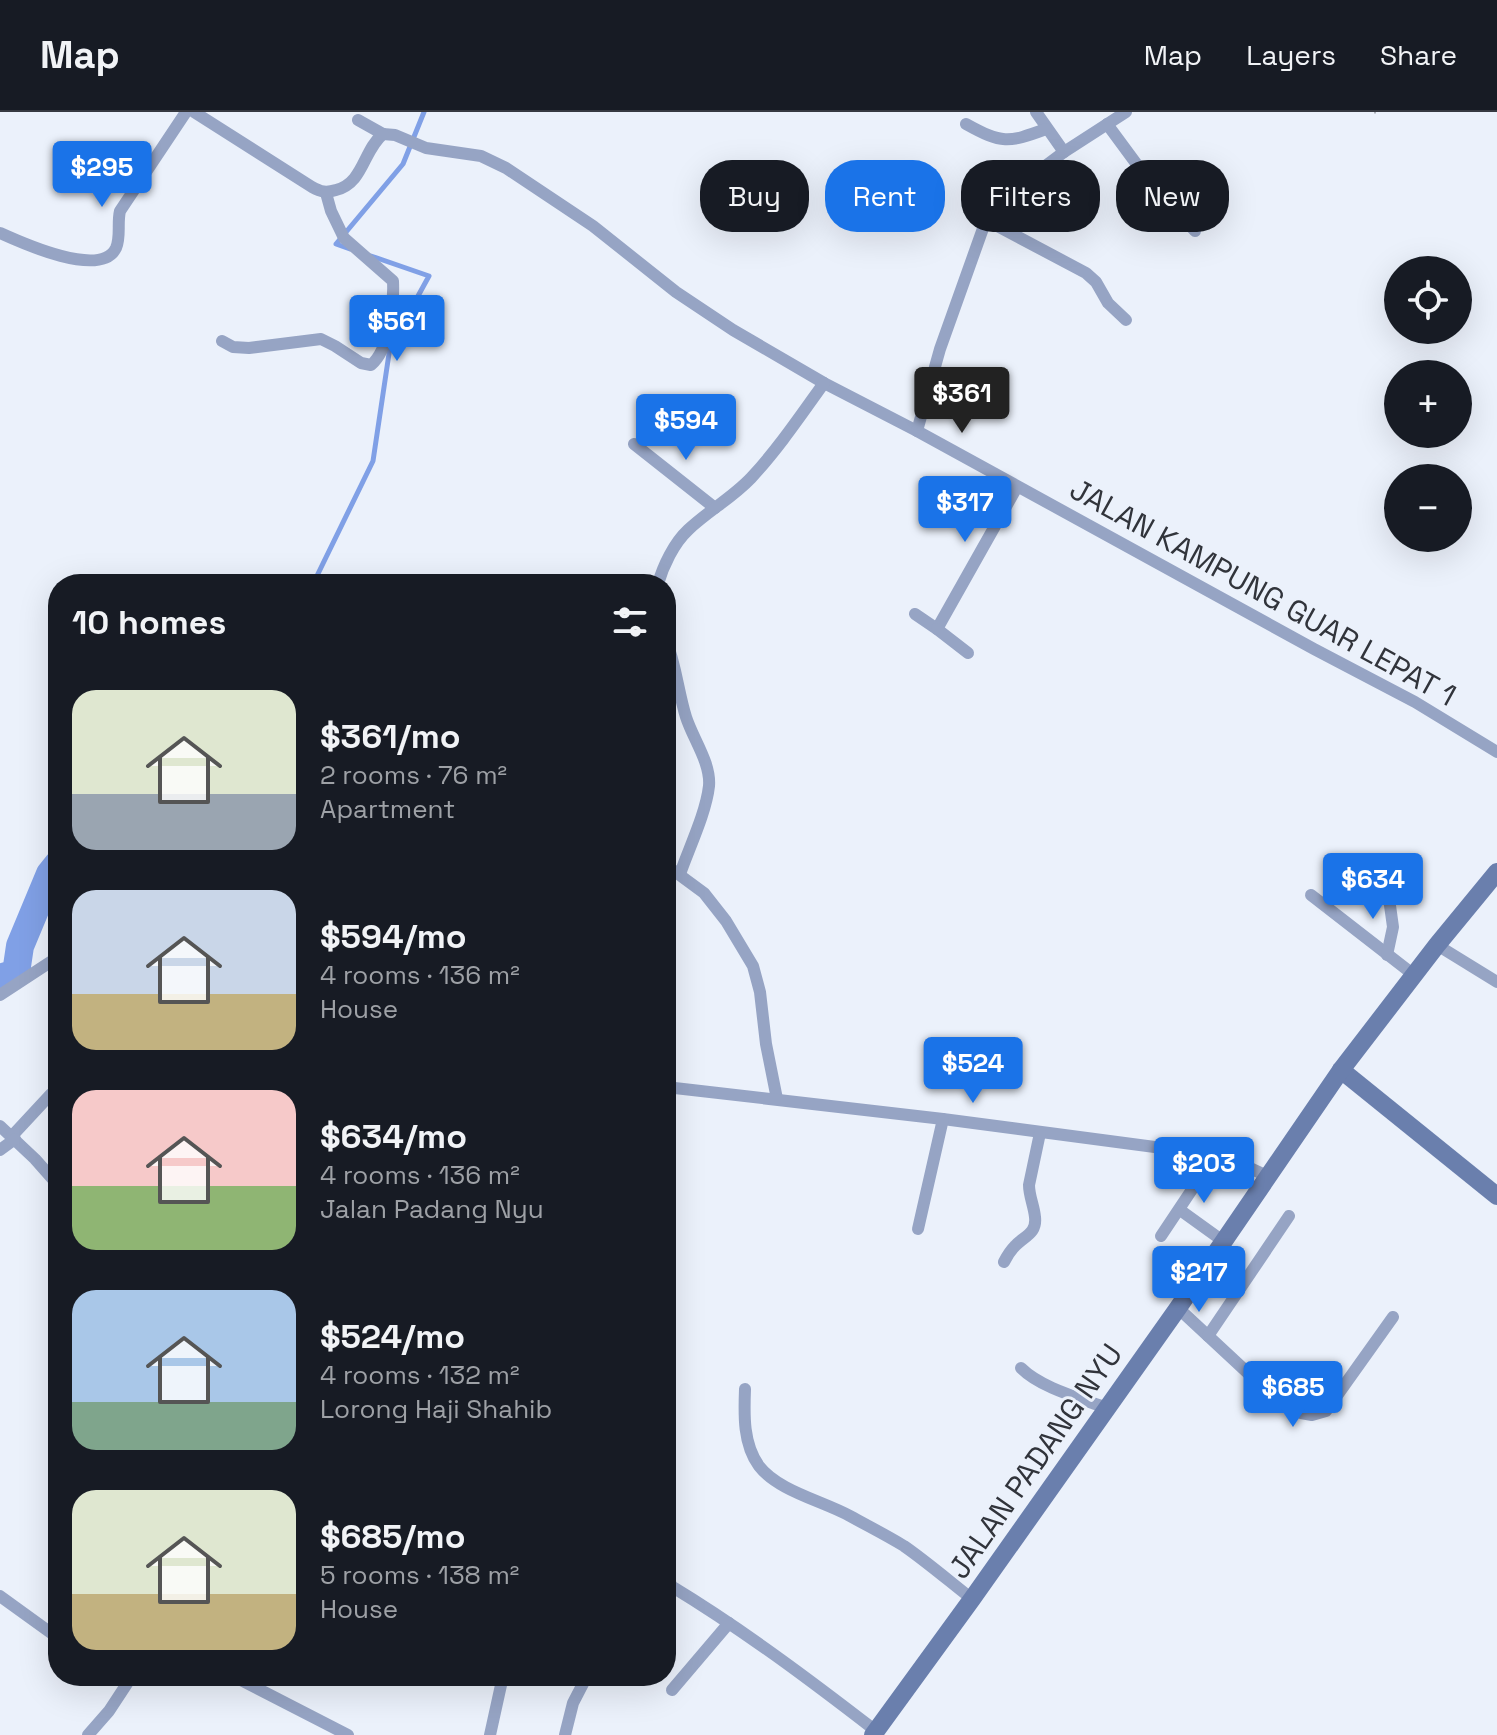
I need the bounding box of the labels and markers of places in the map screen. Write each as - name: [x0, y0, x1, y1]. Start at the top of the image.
- pin: $295: [55, 141, 149, 209]
- pin: $561: [350, 295, 444, 363]
- pin: $361: [915, 367, 1009, 435]
- pin: $594: [639, 394, 733, 462]
- pin: $317: [918, 476, 1012, 544]
- pin: $634: [1326, 853, 1420, 921]
- pin: $524: [926, 1037, 1020, 1105]
- pin: $203: [1157, 1137, 1251, 1205]
- pin: $217: [1152, 1246, 1246, 1314]
- pin: $685: [1246, 1361, 1340, 1429]

